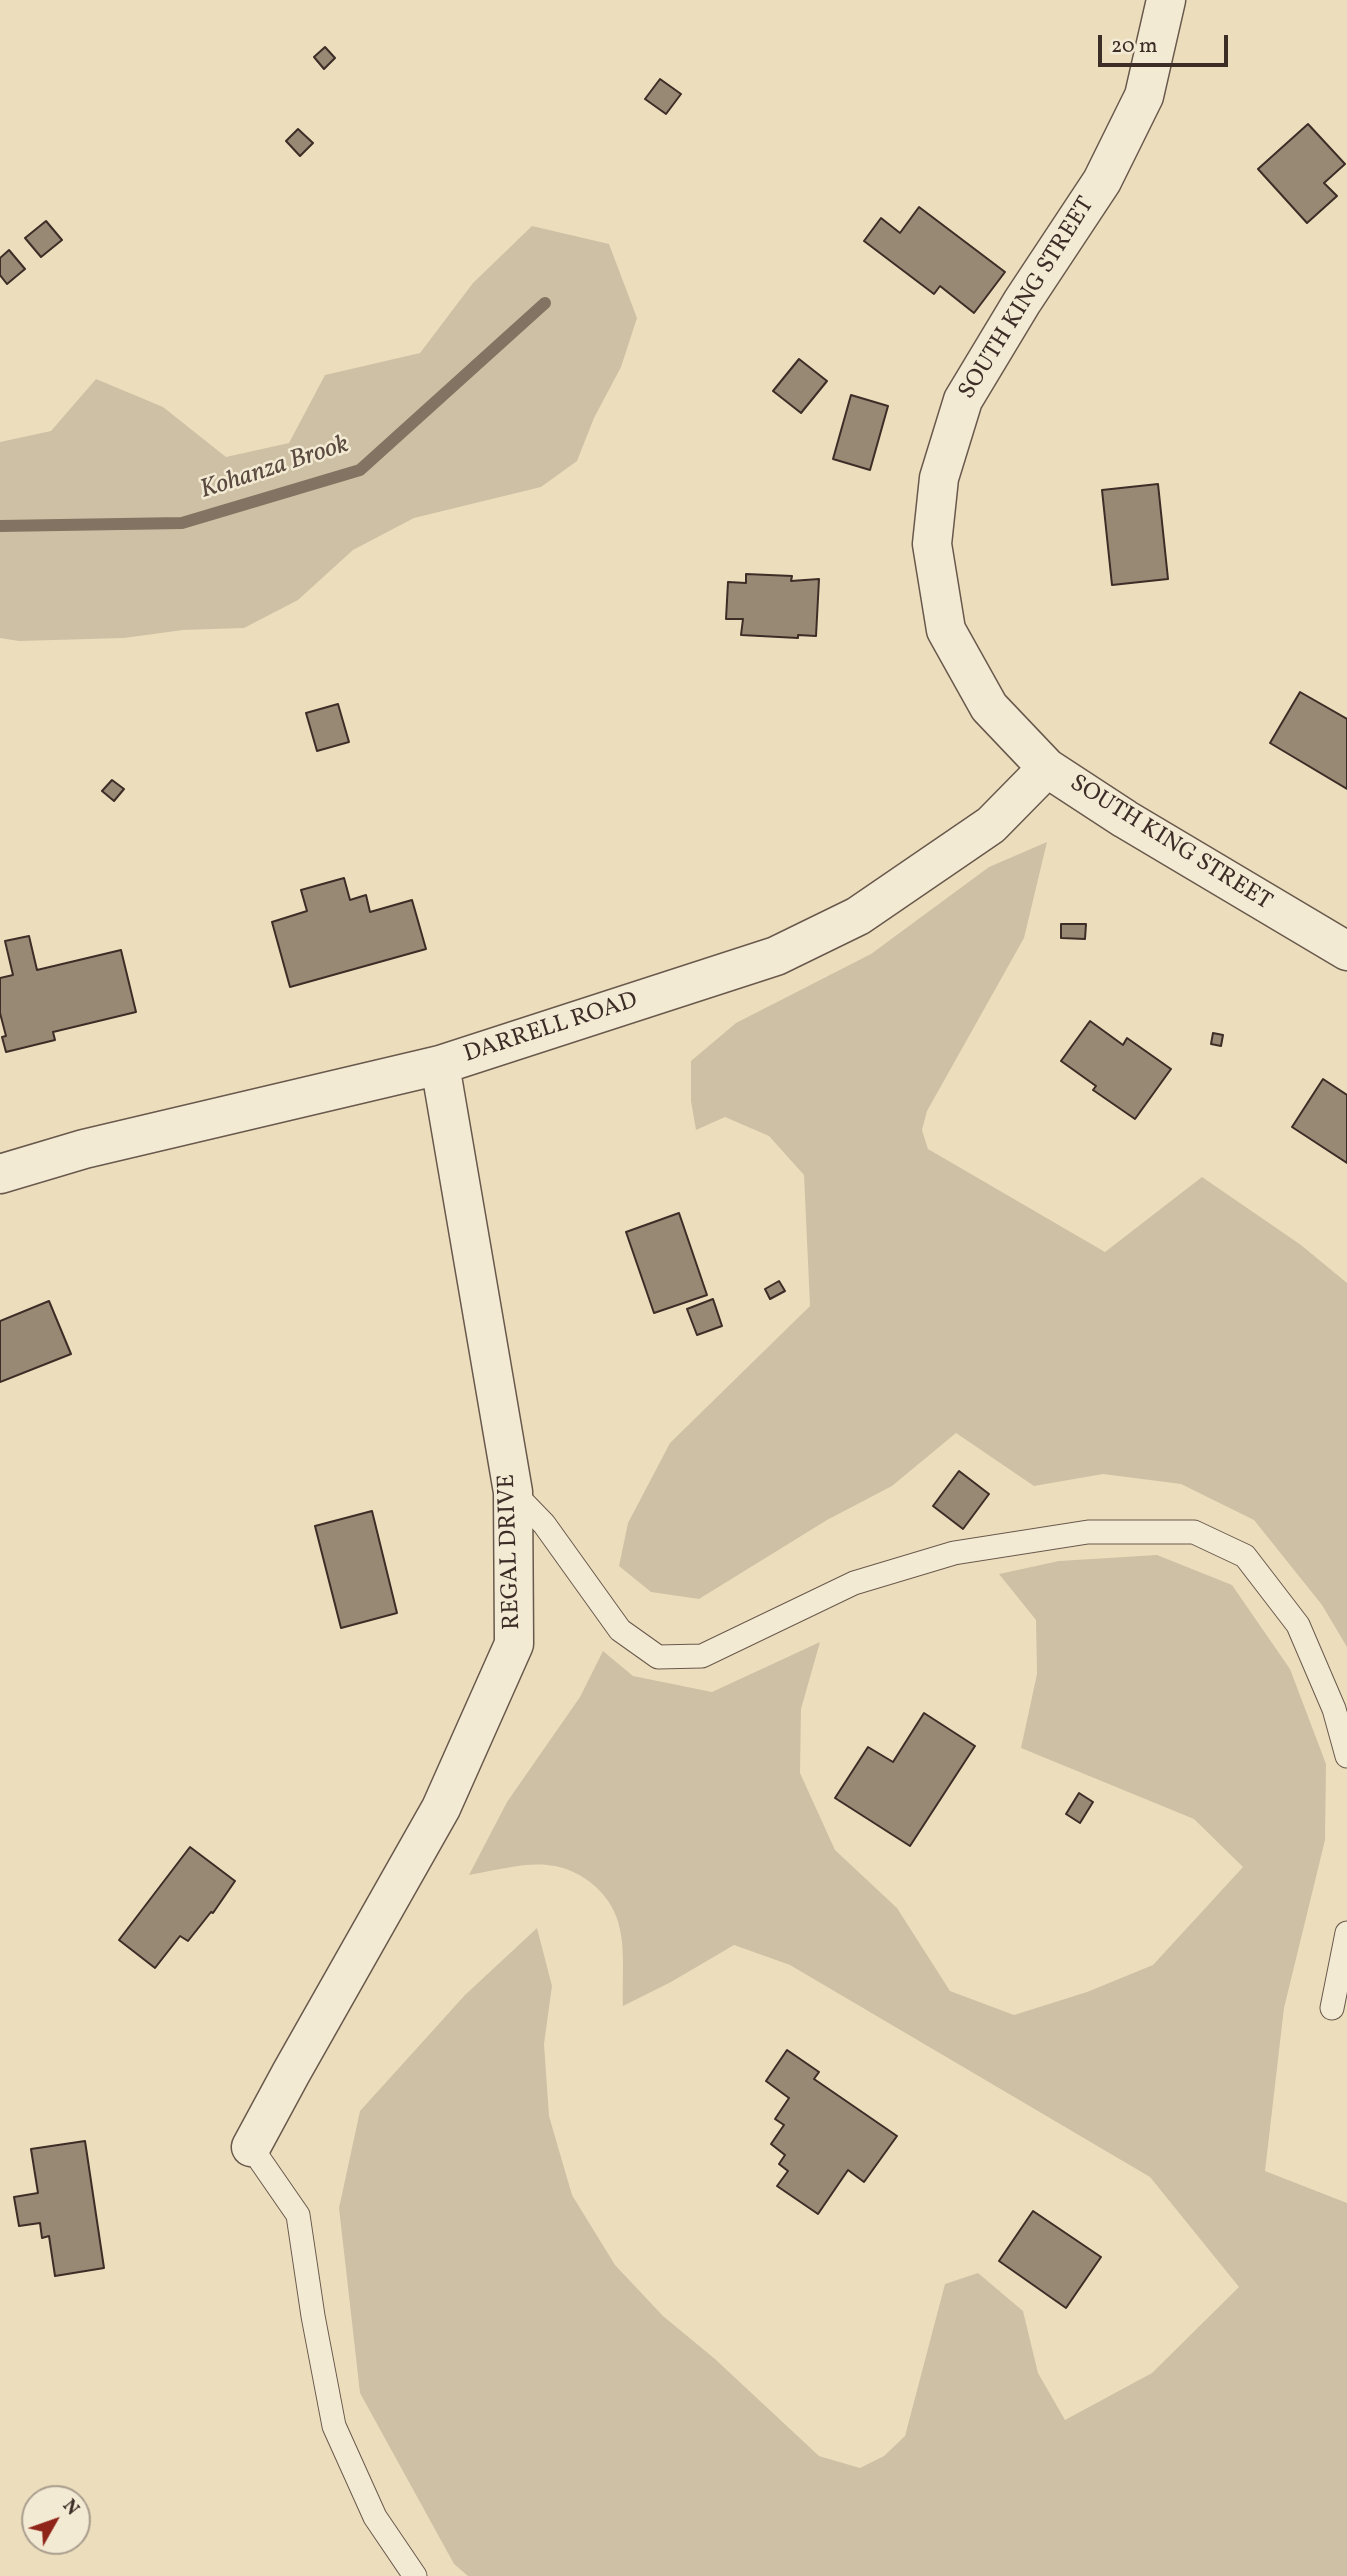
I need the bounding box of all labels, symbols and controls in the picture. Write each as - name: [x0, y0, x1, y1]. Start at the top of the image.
- scale bar: [1102, 21, 1232, 65]
- text: 20 m: [1111, 32, 1157, 61]
- street label: SOUTH KING STREET: [954, 193, 1102, 405]
- water label: Kohanza Brook: [197, 430, 353, 508]
- street label: SOUTH KING STREET: [1064, 770, 1276, 918]
- street label: DARRELL ROAD: [461, 987, 641, 1071]
- street label: REGAL DRIVE: [494, 1473, 528, 1631]
- north arrow: [21, 2485, 91, 2555]
- text: N: [56, 2494, 85, 2521]

